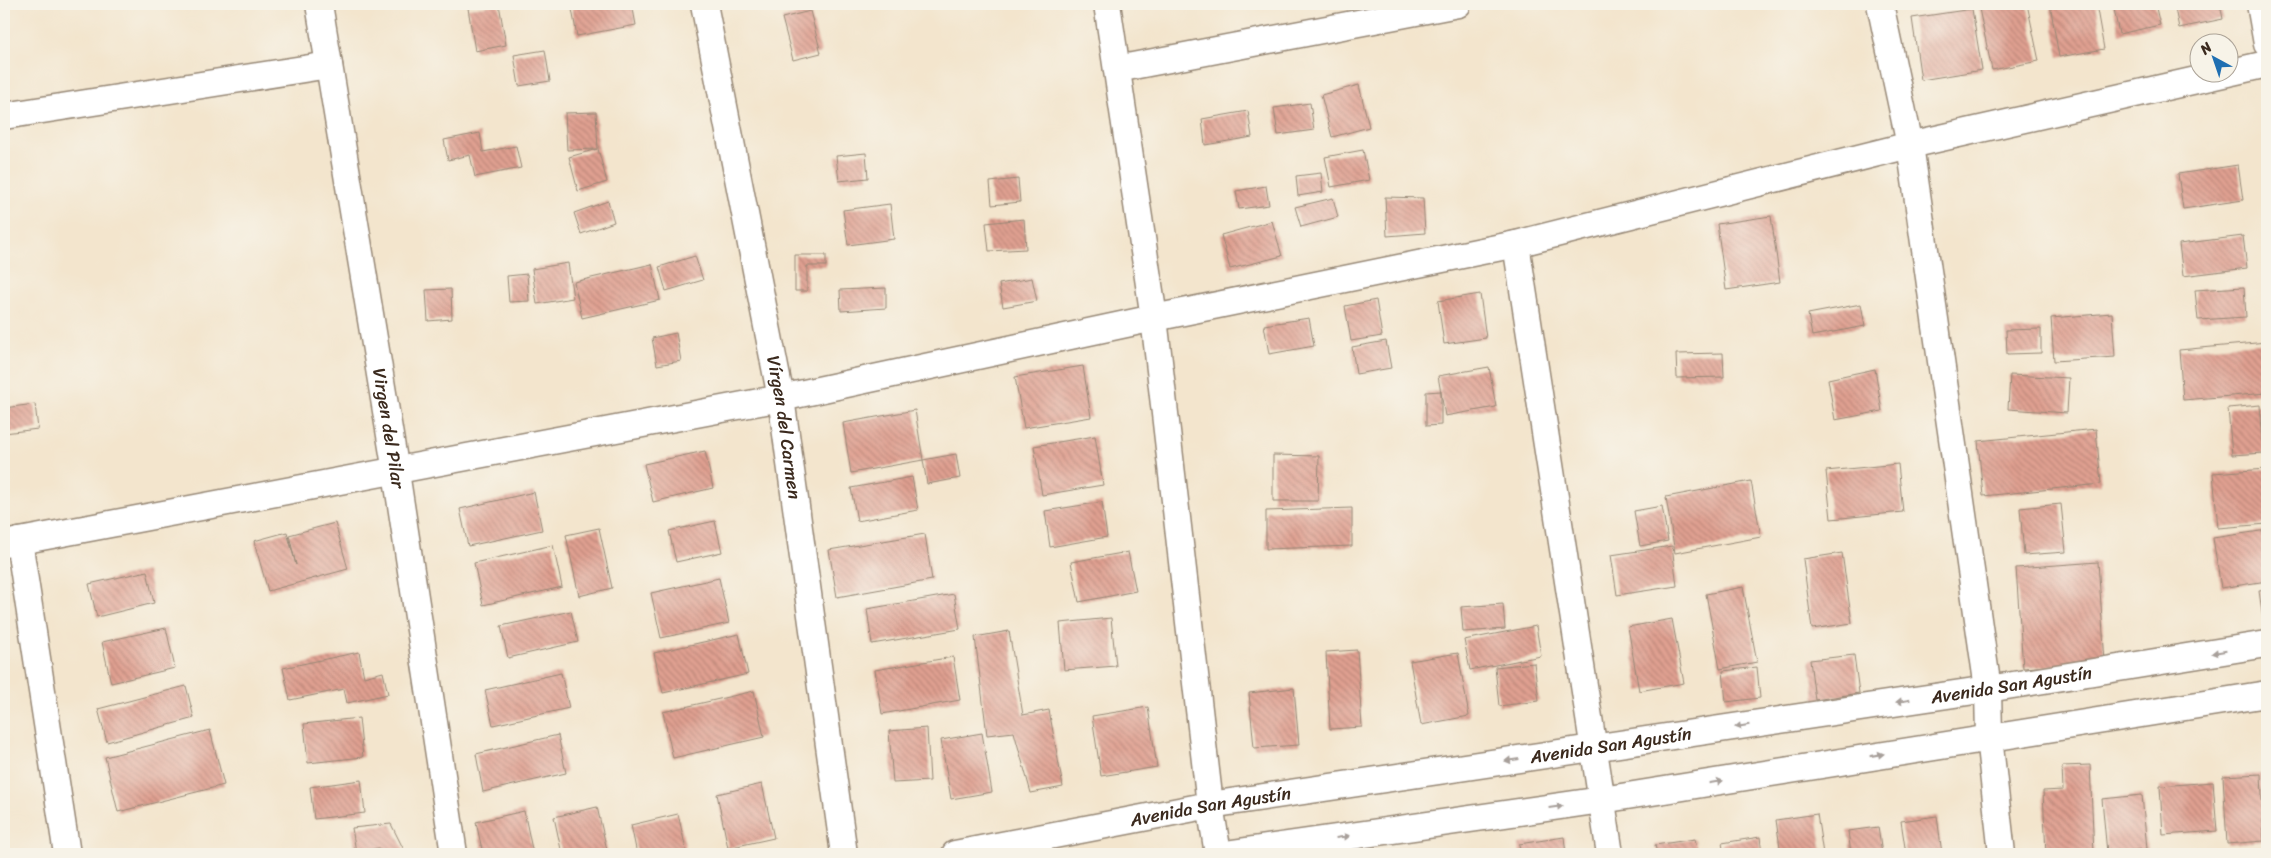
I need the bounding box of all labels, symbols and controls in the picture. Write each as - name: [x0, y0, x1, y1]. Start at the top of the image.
- north arrow: [2188, 32, 2238, 82]
- text: N: [2193, 36, 2218, 62]
- street label: Vírgen del Carmen: [757, 353, 811, 502]
- street label: Virgen del Pilar: [363, 366, 415, 492]
- one-way arrow: [2211, 648, 2227, 656]
- street label: Avenida San Agustín: [1928, 656, 2095, 713]
- one-way arrow: [1895, 698, 1911, 706]
- street label: Avenida San Agustín: [1527, 717, 1694, 773]
- one-way arrow: [1734, 722, 1750, 730]
- one-way arrow: [1869, 751, 1885, 759]
- one-way arrow: [1504, 756, 1520, 764]
- street label: Avenida San Agustín: [1126, 777, 1293, 836]
- one-way arrow: [1709, 777, 1725, 785]
- one-way arrow: [1548, 803, 1564, 811]
- one-way arrow: [1335, 833, 1351, 841]

